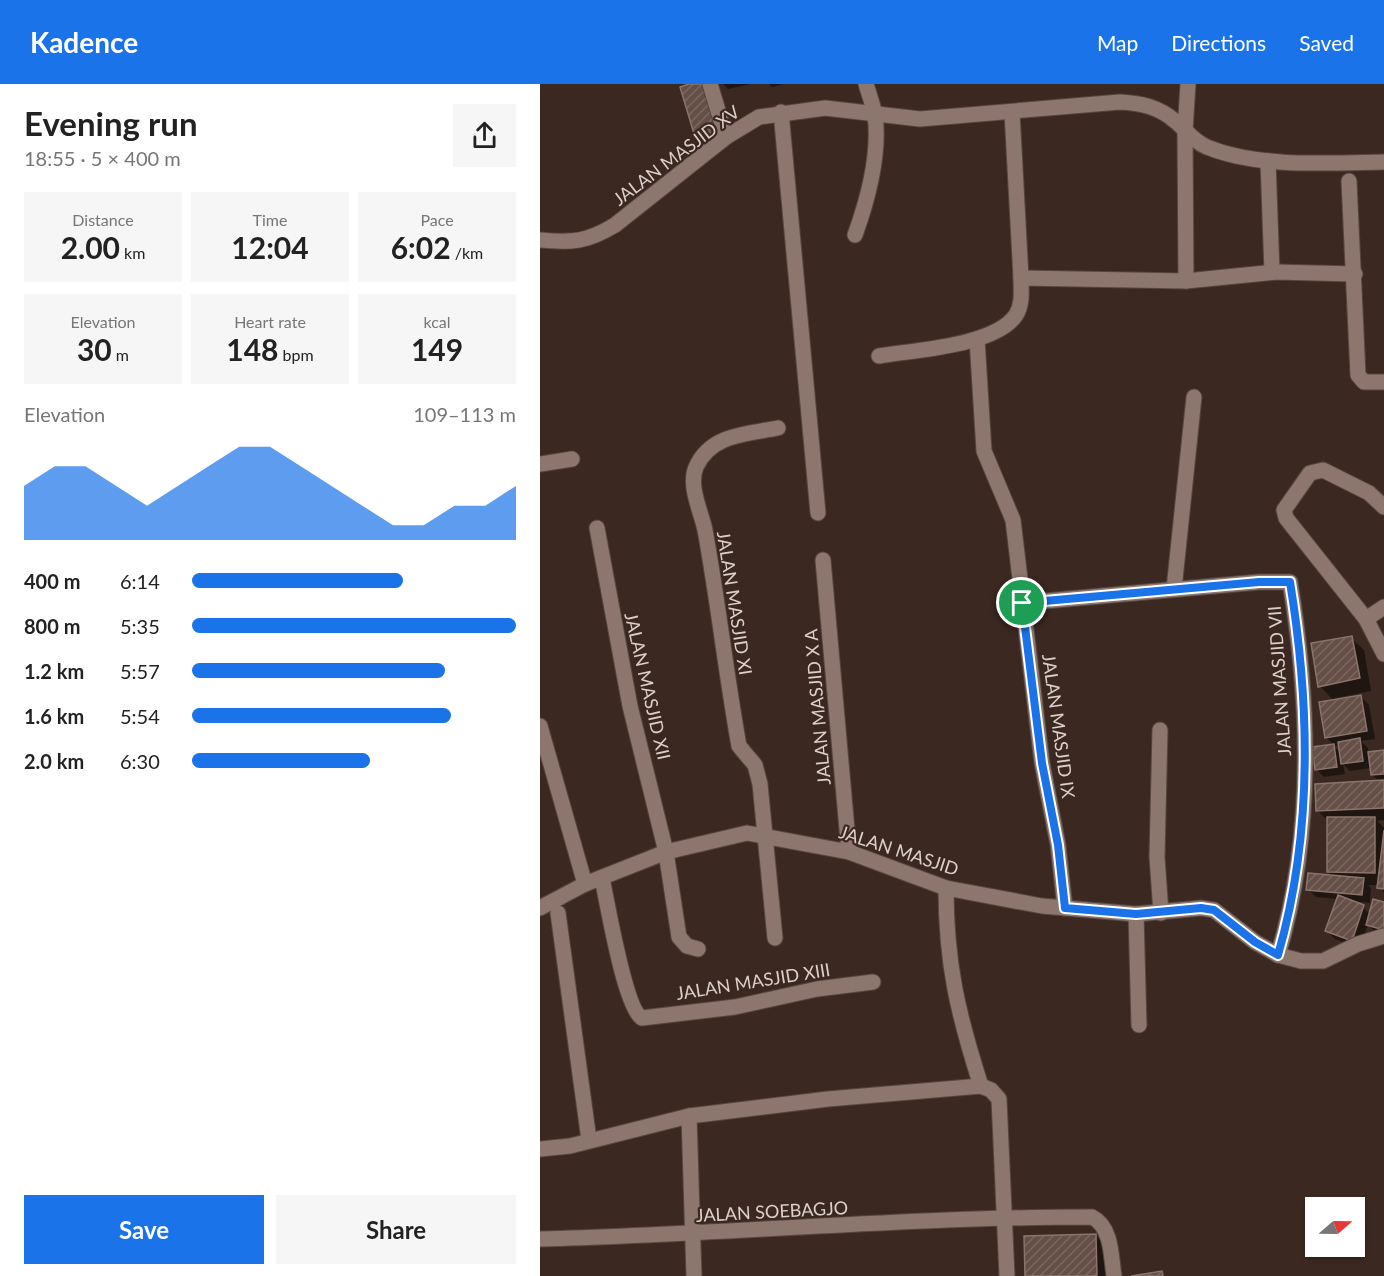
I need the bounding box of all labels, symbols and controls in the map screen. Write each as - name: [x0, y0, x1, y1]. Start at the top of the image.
- text: Kadence: [30, 25, 138, 59]
- text: Map: [1097, 30, 1138, 55]
- text: Directions: [1171, 30, 1266, 55]
- text: Saved: [1299, 30, 1354, 55]
- street label: JALAN MASJID XV: [608, 100, 744, 210]
- text: Evening run: [24, 103, 198, 143]
- button: share: [453, 104, 516, 167]
- text: 18:55 · 5 × 400 m: [24, 146, 181, 170]
- text: Distance: [72, 210, 134, 229]
- text: Time: [253, 210, 287, 229]
- text: Pace: [420, 210, 454, 229]
- text: 2.00: [61, 229, 120, 265]
- text: 12:04: [231, 229, 309, 265]
- text: 6:02: [391, 229, 451, 265]
- text: km: [120, 243, 145, 262]
- text: /km: [451, 243, 483, 262]
- text: Elevation: [71, 312, 136, 331]
- text: Heart rate: [234, 312, 306, 331]
- text: kcal: [423, 312, 451, 331]
- text: 30: [77, 331, 112, 367]
- text: 148: [226, 331, 279, 367]
- text: 149: [411, 331, 463, 367]
- text: m: [112, 345, 129, 364]
- text: bpm: [279, 345, 314, 364]
- text: Elevation: [24, 402, 105, 426]
- text: 109–113 m: [413, 402, 516, 426]
- street label: JALAN MASJID XI: [713, 529, 757, 677]
- text: 400 m: [24, 569, 80, 593]
- text: 6:14: [120, 569, 160, 593]
- pin: [996, 577, 1047, 628]
- icon: arrive: [1005, 586, 1038, 619]
- street label: JALAN MASJID VII: [1263, 605, 1295, 757]
- street label: JALAN MASJID XII: [620, 610, 676, 762]
- text: 800 m: [24, 614, 80, 638]
- text: 5:35: [120, 614, 160, 638]
- street label: JALAN MASJID X A: [799, 627, 835, 786]
- street label: JALAN MASJID IX: [1038, 652, 1080, 800]
- text: 1.2 km: [24, 659, 84, 683]
- text: 5:57: [120, 659, 160, 683]
- text: 1.6 km: [24, 704, 84, 728]
- text: 5:54: [120, 704, 160, 728]
- text: 2.0 km: [24, 749, 84, 773]
- text: 6:30: [120, 749, 160, 773]
- street label: JALAN MASJID: [836, 820, 962, 880]
- street label: JALAN MASJID XIII: [674, 958, 832, 1004]
- button: Save: [24, 1195, 264, 1264]
- button: Share: [276, 1195, 516, 1264]
- street label: JALAN SOEBAGJO: [695, 1196, 849, 1226]
- north arrow: [1305, 1197, 1365, 1257]
- map controls: [1305, 1197, 1365, 1257]

